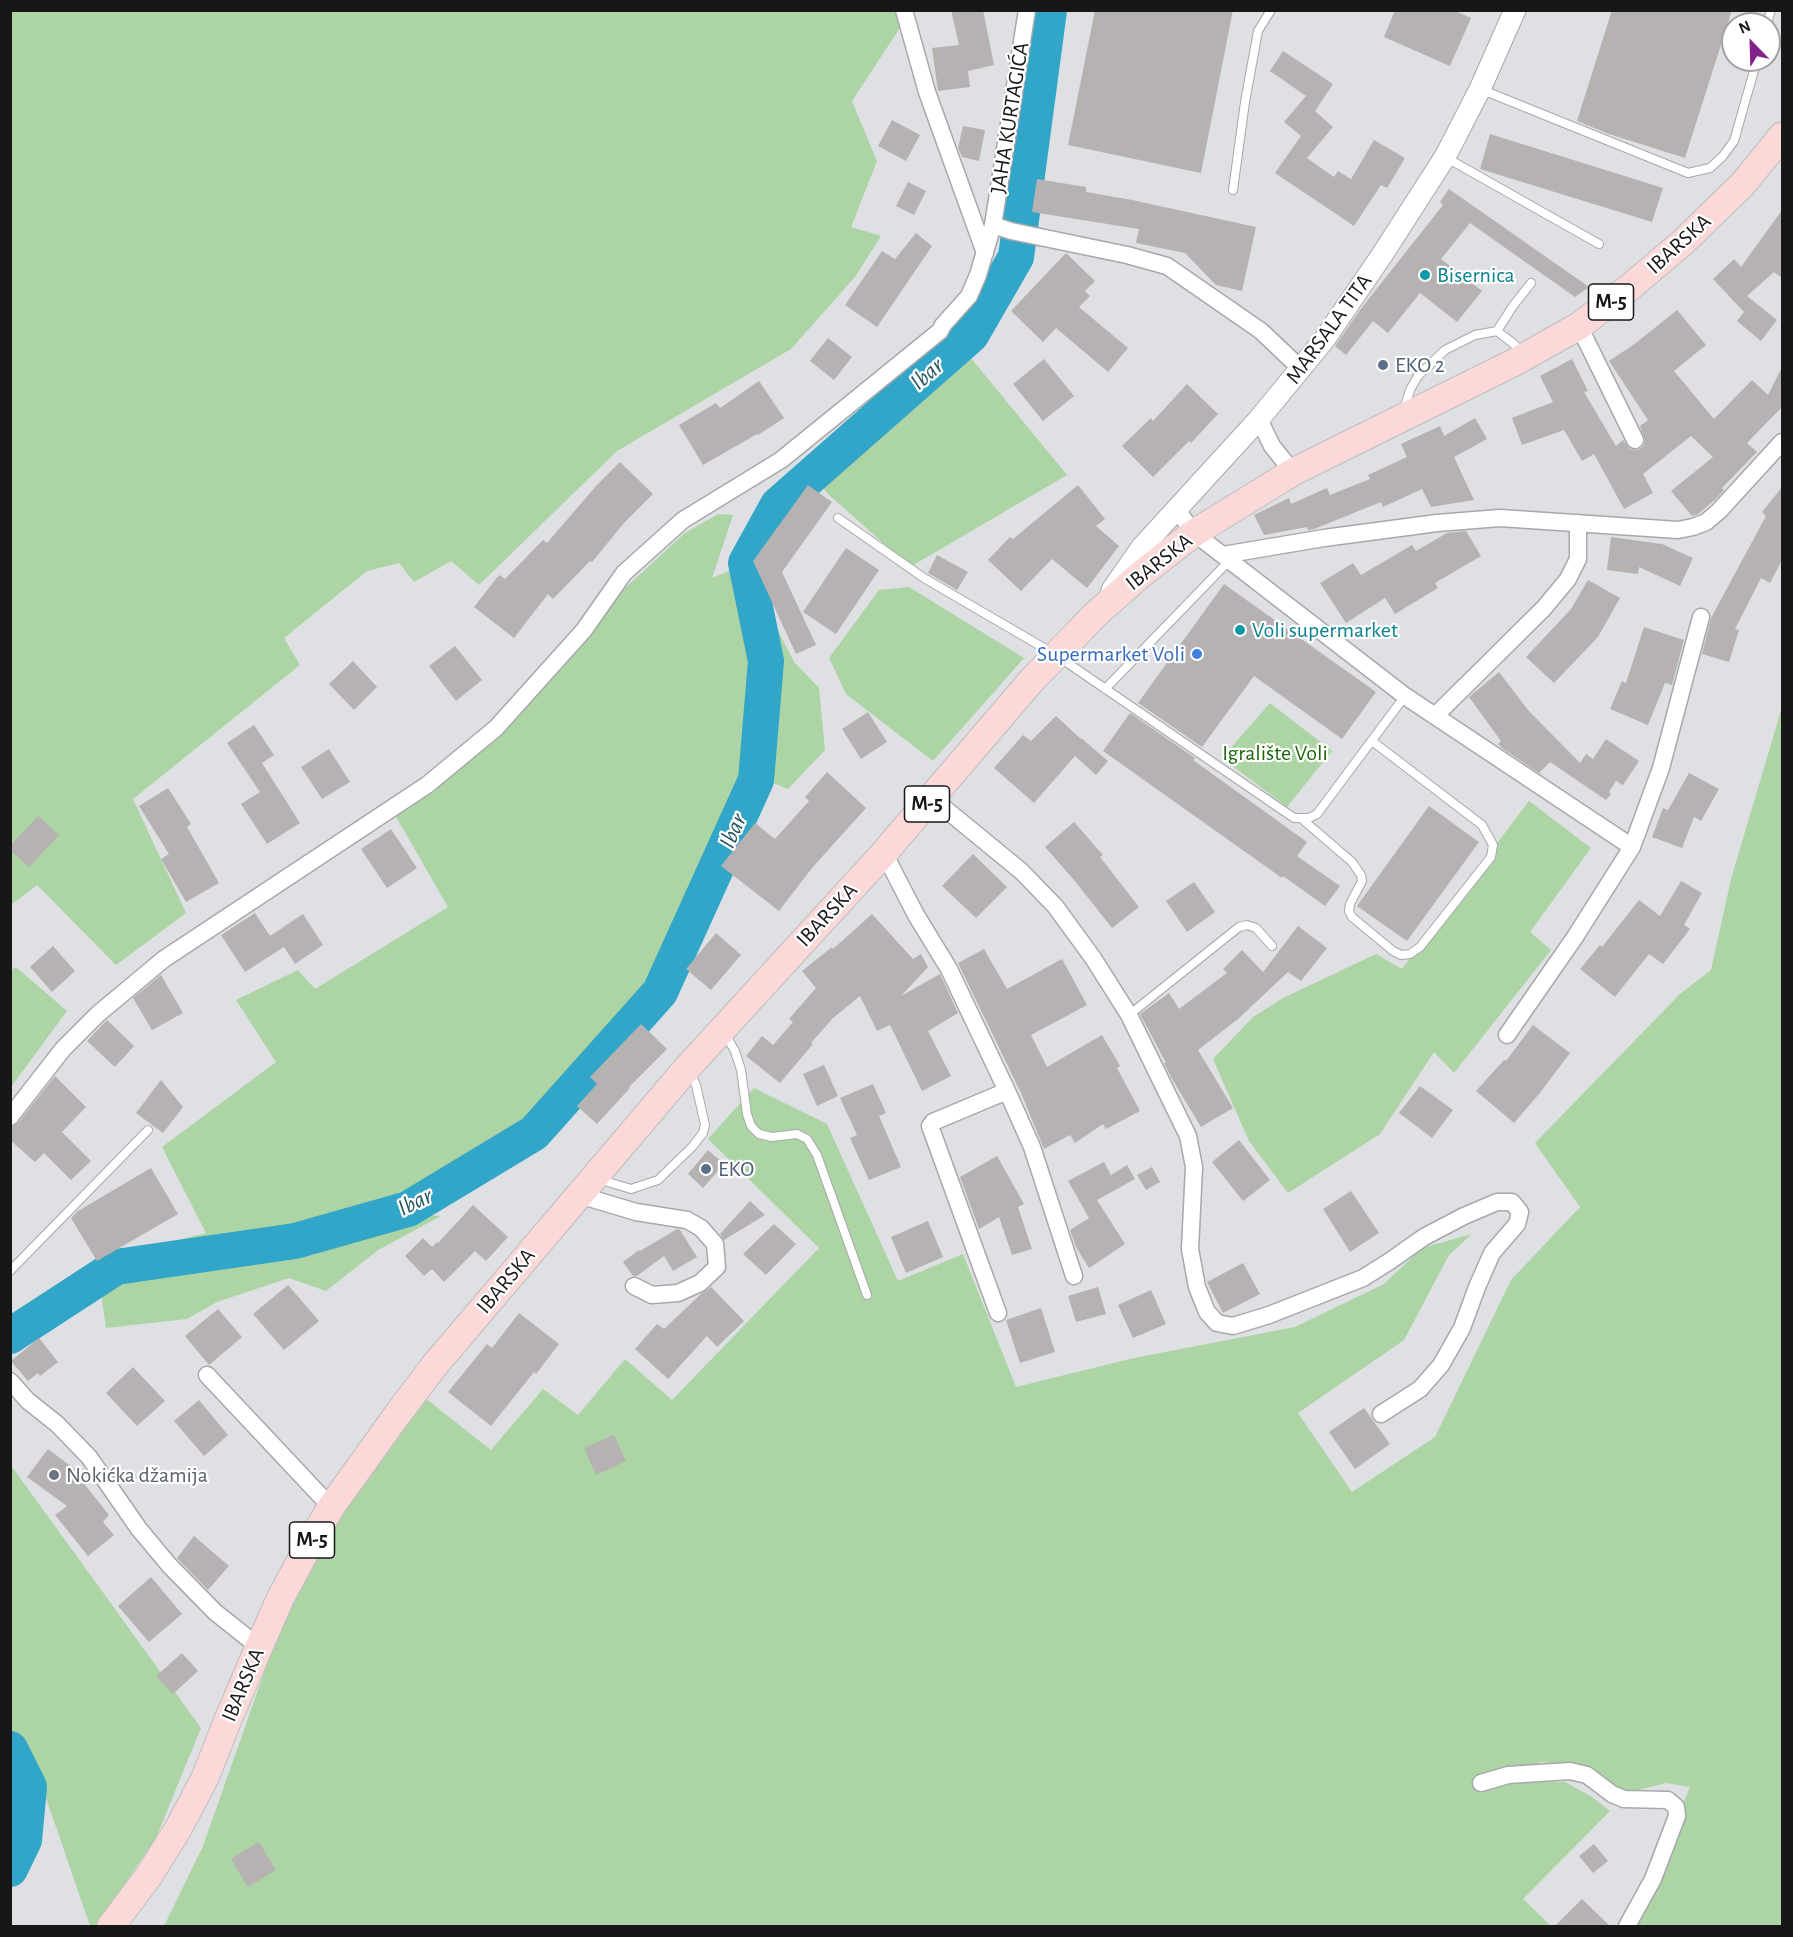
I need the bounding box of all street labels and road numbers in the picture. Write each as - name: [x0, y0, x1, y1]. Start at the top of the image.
- street label: JAHA KURTAGIĆA: [985, 40, 1035, 196]
- street label: IBARSKA: [1641, 208, 1717, 280]
- street label: MARSALA TITA: [1280, 269, 1378, 389]
- road number: M-5: [1588, 284, 1634, 320]
- street label: IBARSKA: [1120, 528, 1198, 596]
- road number: M-5: [904, 786, 950, 822]
- street label: IBARSKA: [791, 878, 863, 952]
- street label: IBARSKA: [471, 1243, 541, 1319]
- road number: M-5: [290, 1522, 334, 1558]
- street label: IBARSKA: [216, 1644, 270, 1726]

